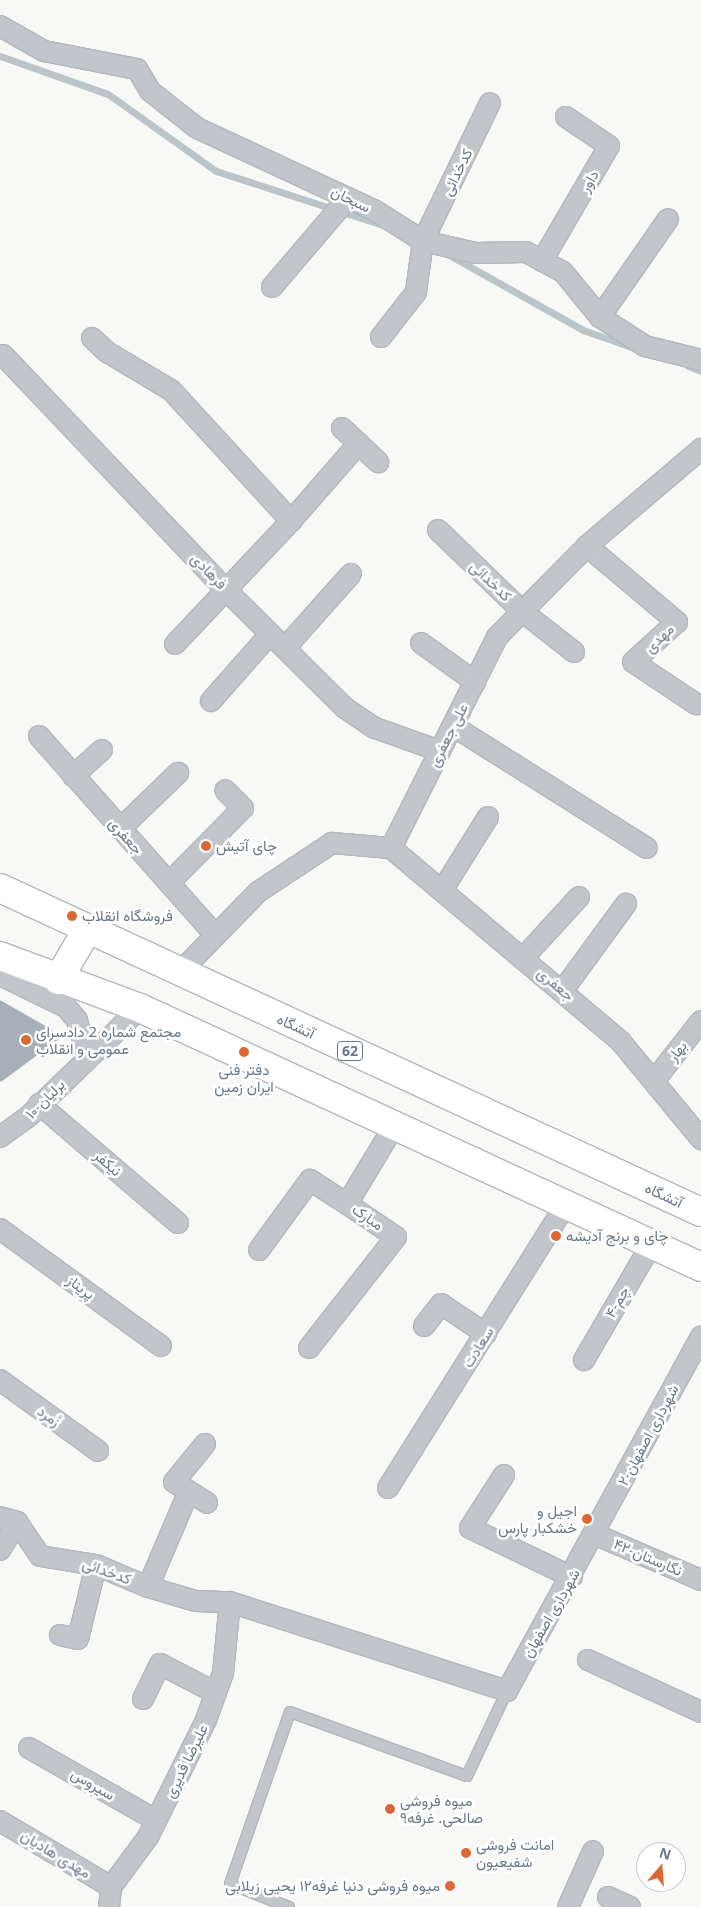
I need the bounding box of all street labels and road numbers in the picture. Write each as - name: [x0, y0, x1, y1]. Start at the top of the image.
- street label: کدخدائی: [438, 145, 476, 199]
- street label: داور: [576, 167, 602, 195]
- street label: سبحان: [328, 182, 374, 216]
- street label: فرهادی: [187, 549, 231, 593]
- street label: کدخدائی: [467, 557, 515, 605]
- street label: مهدی: [640, 620, 678, 656]
- street label: علی جعفری: [424, 700, 472, 770]
- street label: جعفری: [105, 814, 147, 858]
- street label: جعفری: [534, 963, 578, 1005]
- street label: آتشگاه: [274, 1009, 318, 1043]
- street label: بهار: [663, 1037, 691, 1065]
- road number: 62: [336, 1040, 364, 1062]
- street label: ۱۰-برلیان: [21, 1075, 69, 1123]
- street label: نیکفر: [91, 1146, 125, 1180]
- street label: آتشگاه: [642, 1178, 686, 1212]
- street label: مبارک: [349, 1200, 387, 1234]
- street label: پریناز: [64, 1271, 98, 1303]
- street label: ۴-چم: [601, 1283, 633, 1321]
- street label: سعادت: [459, 1323, 497, 1371]
- street label: ۲-شهرداری اصفهان: [614, 1381, 682, 1489]
- street label: زُمرد: [34, 1402, 64, 1430]
- street label: ۴۲-نگارستان: [611, 1535, 685, 1579]
- street label: کدخدائی: [80, 1554, 134, 1588]
- street label: شهرداری اصفهان: [518, 1566, 584, 1660]
- street label: علیرضا قدیری: [160, 1721, 212, 1801]
- street label: سیروس: [68, 1764, 118, 1804]
- street label: مهدی هادیان: [18, 1826, 94, 1882]

